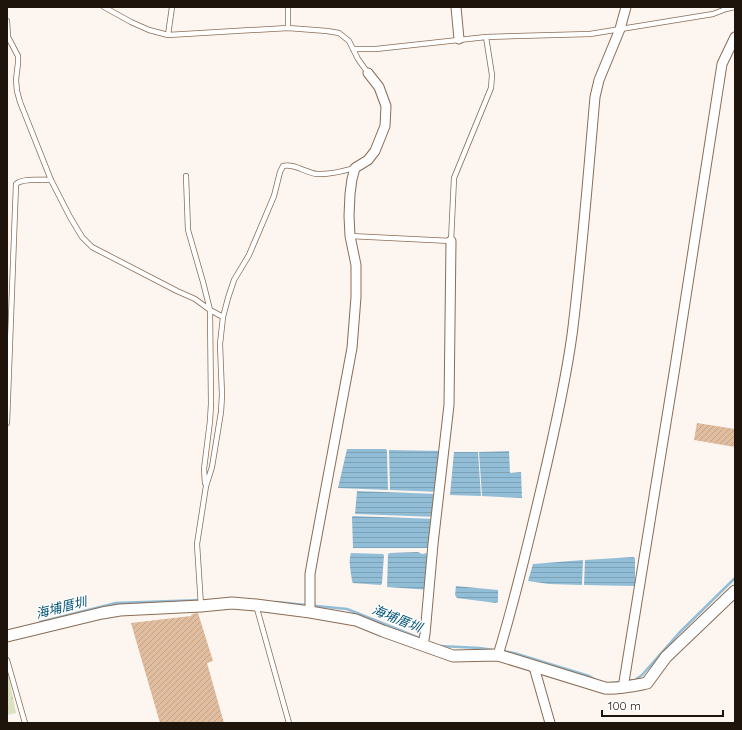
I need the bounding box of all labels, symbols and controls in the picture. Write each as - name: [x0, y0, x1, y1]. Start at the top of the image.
- water label: 海埔厝圳: [34, 592, 90, 621]
- water label: 海埔厝圳: [370, 601, 426, 636]
- scale bar: [602, 692, 723, 718]
- text: 100 m: [608, 698, 641, 713]

